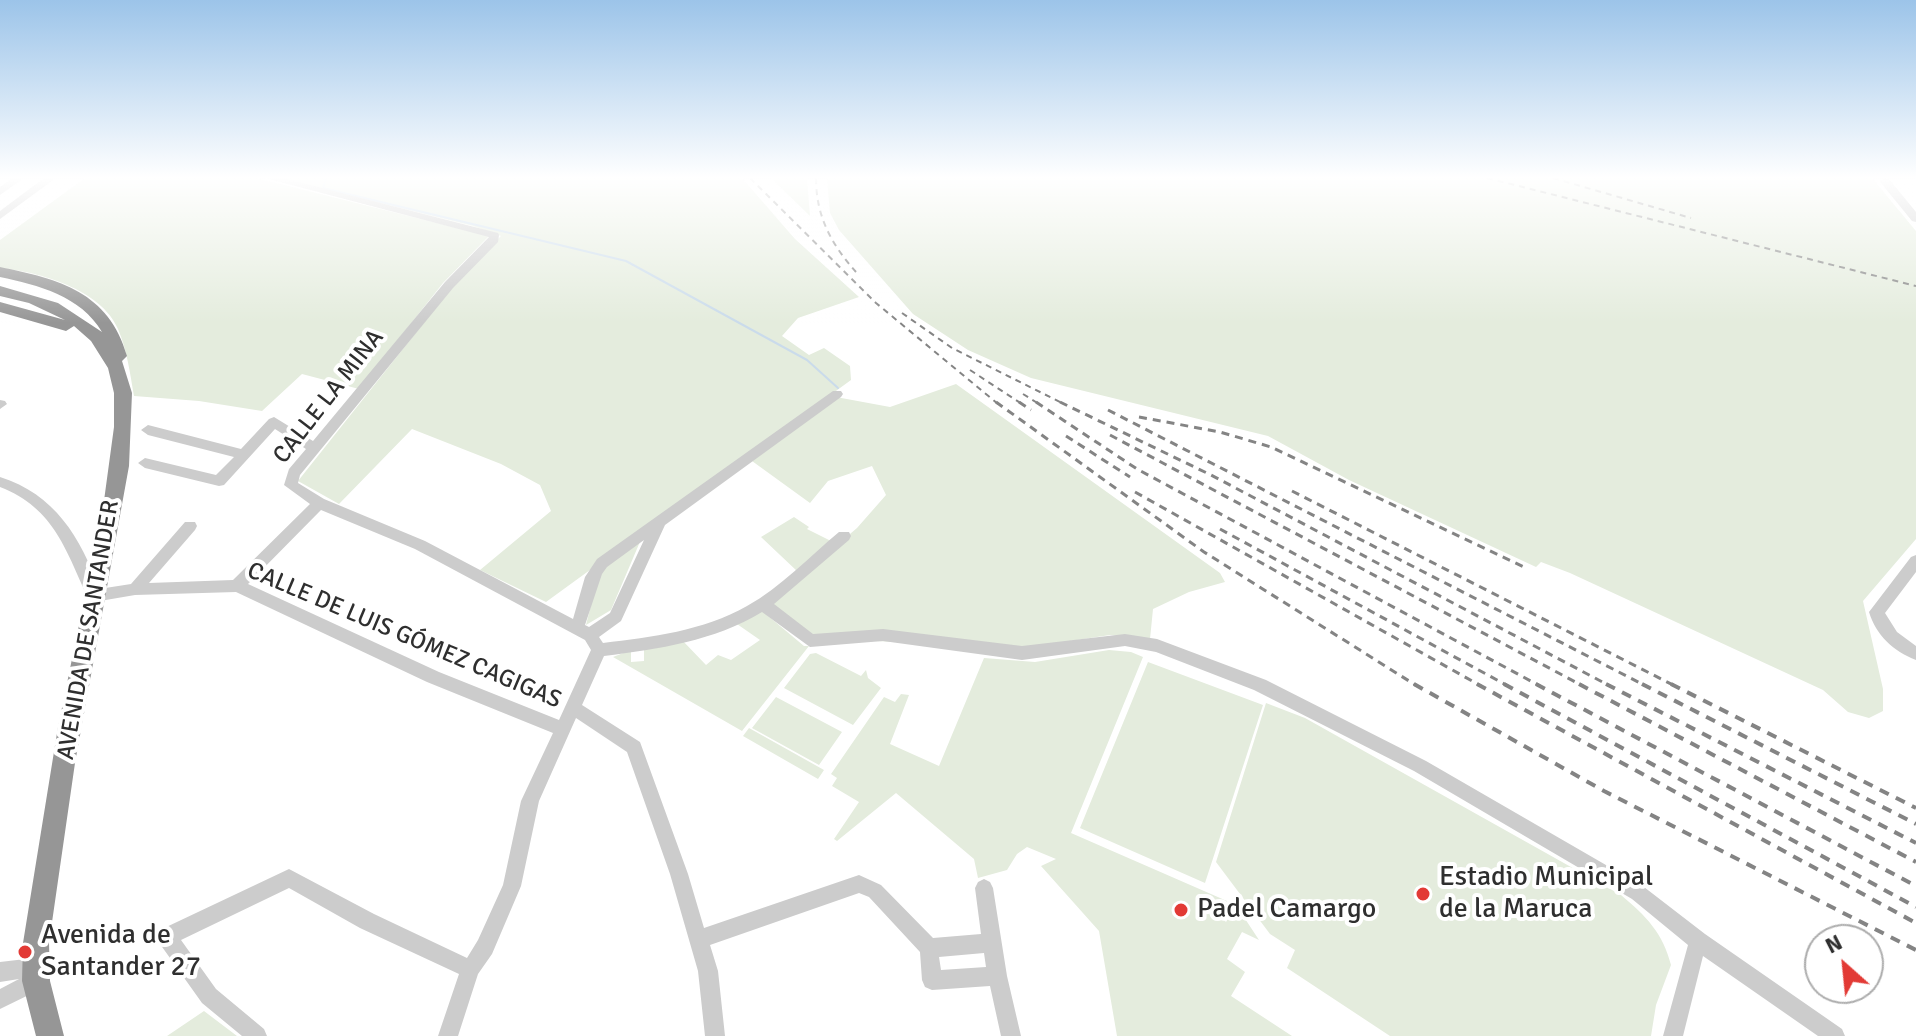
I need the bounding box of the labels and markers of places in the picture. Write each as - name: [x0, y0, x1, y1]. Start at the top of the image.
- place label: Estadio Municipal de la Maruca: [1439, 861, 1653, 927]
- marker: Estadio Municipal de la Maruca: [1414, 885, 1432, 903]
- place label: Padel Camargo: [1197, 893, 1376, 927]
- marker: Padel Camargo: [1172, 901, 1190, 919]
- place label: Avenida de Santander 27: [41, 919, 201, 985]
- marker: Avenida de Santander 27: [16, 943, 34, 961]

